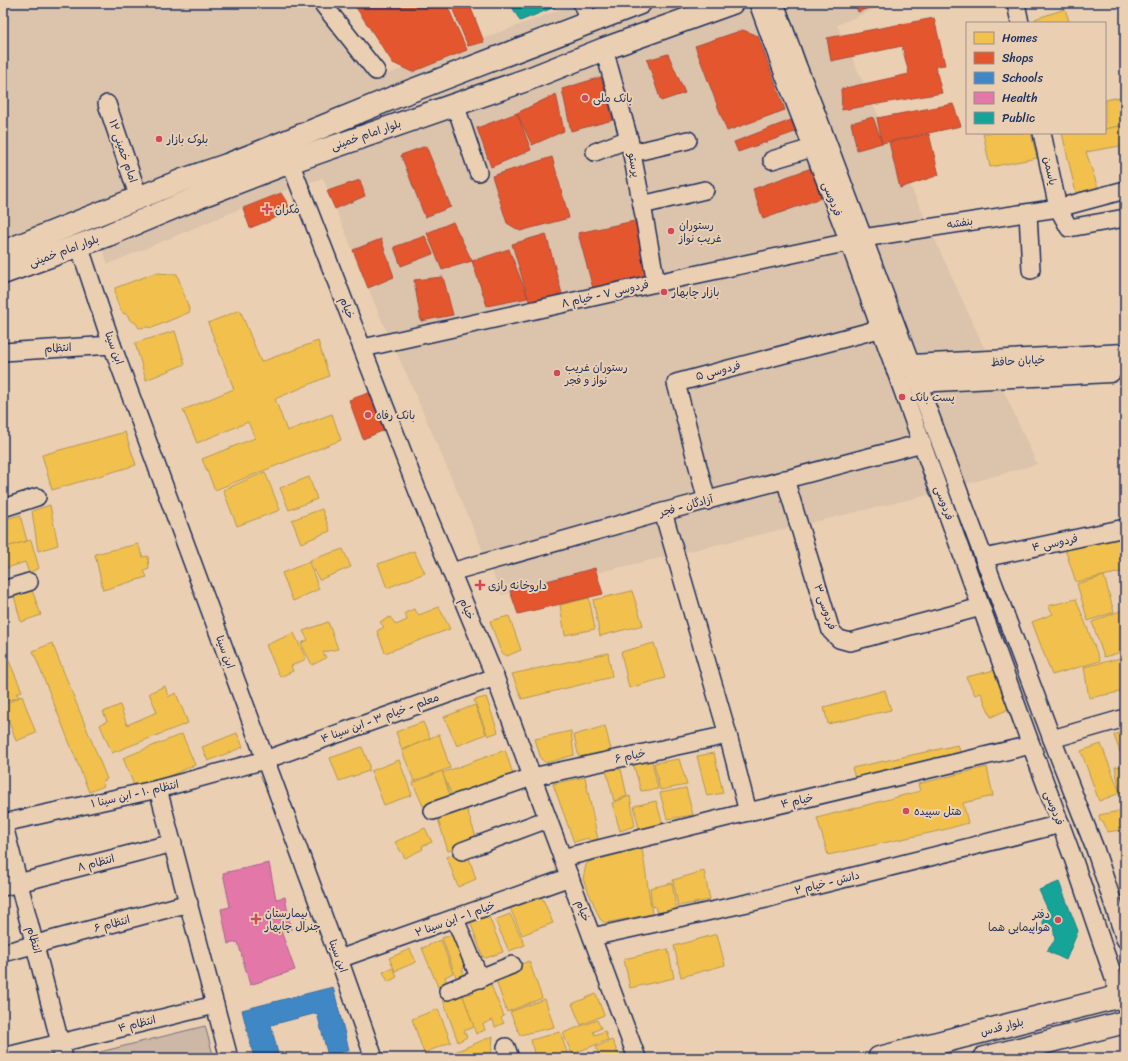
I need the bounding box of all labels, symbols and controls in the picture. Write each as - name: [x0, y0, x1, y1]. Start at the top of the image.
- legend: [966, 22, 1106, 134]
- text: Homes: [1002, 27, 1038, 49]
- text: Shops: [1002, 47, 1033, 69]
- text: Schools: [1002, 67, 1043, 89]
- text: Health: [1002, 87, 1038, 109]
- place label: بانک ملی: [593, 89, 632, 108]
- marker: بانک ملی: [580, 93, 590, 103]
- text: Public: [1002, 107, 1035, 129]
- street label: بلوار امام خمینی: [328, 114, 404, 156]
- street label: امام خمینی ۱۲: [103, 117, 143, 185]
- place label: بلوک بازار: [166, 130, 208, 149]
- marker: بلوک بازار: [154, 134, 164, 144]
- street label: پرستو: [622, 150, 646, 179]
- street label: یاسمن: [1038, 155, 1062, 187]
- street label: فردوسی: [817, 179, 847, 219]
- place label: مکران: [275, 200, 300, 219]
- marker: مکران: [262, 204, 272, 214]
- street label: بنفشه: [946, 212, 974, 234]
- place label: رستوران غریب نواز: [678, 216, 722, 248]
- marker: رستوران غریب نواز: [666, 226, 676, 236]
- street label: بلوار امام خمینی: [26, 230, 102, 272]
- street label: فردوسی ۷ - خیام ۸: [559, 275, 651, 313]
- place label: بازار چابهار: [671, 283, 719, 302]
- marker: بازار چابهار: [659, 287, 669, 297]
- street label: خیام: [334, 294, 360, 322]
- street label: ابن سینا: [99, 329, 129, 367]
- street label: انتظام: [44, 338, 72, 358]
- street label: خیابان حافظ: [990, 350, 1046, 372]
- street label: فردوسی ۵: [693, 356, 743, 386]
- place label: رستوران غریب نواز و فجر: [564, 358, 628, 390]
- marker: رستوران غریب نواز و فجر: [552, 368, 562, 378]
- place label: پست بانک: [910, 388, 955, 407]
- marker: پست بانک: [897, 392, 907, 402]
- place label: بانک رفاه: [376, 406, 415, 425]
- marker: بانک رفاه: [363, 410, 373, 420]
- street label: فردوسی: [929, 483, 959, 523]
- street label: آزادگان - فجر: [656, 489, 716, 523]
- street label: فردوسی ۴: [1030, 529, 1080, 557]
- place label: داروخانه رازی: [488, 576, 547, 595]
- marker: داروخانه رازی: [475, 580, 485, 590]
- street label: فردوسی ۳: [808, 581, 842, 633]
- street label: خیام: [454, 595, 480, 623]
- street label: ابن سینا: [210, 633, 240, 671]
- street label: معلم - خیام ۳ - ابن سینا ۴: [318, 688, 442, 748]
- street label: خیام ۶: [613, 743, 647, 769]
- street label: انتظام ۱۰ - ابن سینا ۱: [89, 775, 181, 813]
- street label: خیام ۴: [779, 788, 815, 814]
- street label: فردوسی: [1039, 788, 1069, 828]
- place label: هتل سپیده: [914, 802, 961, 821]
- marker: هتل سپیده: [901, 806, 911, 816]
- street label: انتظام ۸: [75, 849, 117, 877]
- street label: دانش - خیام ۲: [792, 866, 862, 900]
- street label: خیام ۱ - این سینا ۲: [412, 896, 498, 942]
- street label: خیام: [570, 897, 596, 925]
- place label: بیمارستان جنرال چابهار: [264, 904, 321, 936]
- place label: دفتر هواپیمایی هما: [988, 905, 1050, 937]
- street label: انتظام ۶: [92, 910, 132, 938]
- marker: بیمارستان جنرال چابهار: [250, 913, 262, 925]
- marker: دفتر هواپیمایی هما: [1053, 915, 1063, 925]
- street label: انتظام: [21, 924, 47, 956]
- street label: ابن سینا: [323, 937, 353, 975]
- street label: انتظام ۴: [116, 1010, 158, 1038]
- street label: بلوار قدس: [978, 1012, 1026, 1042]

